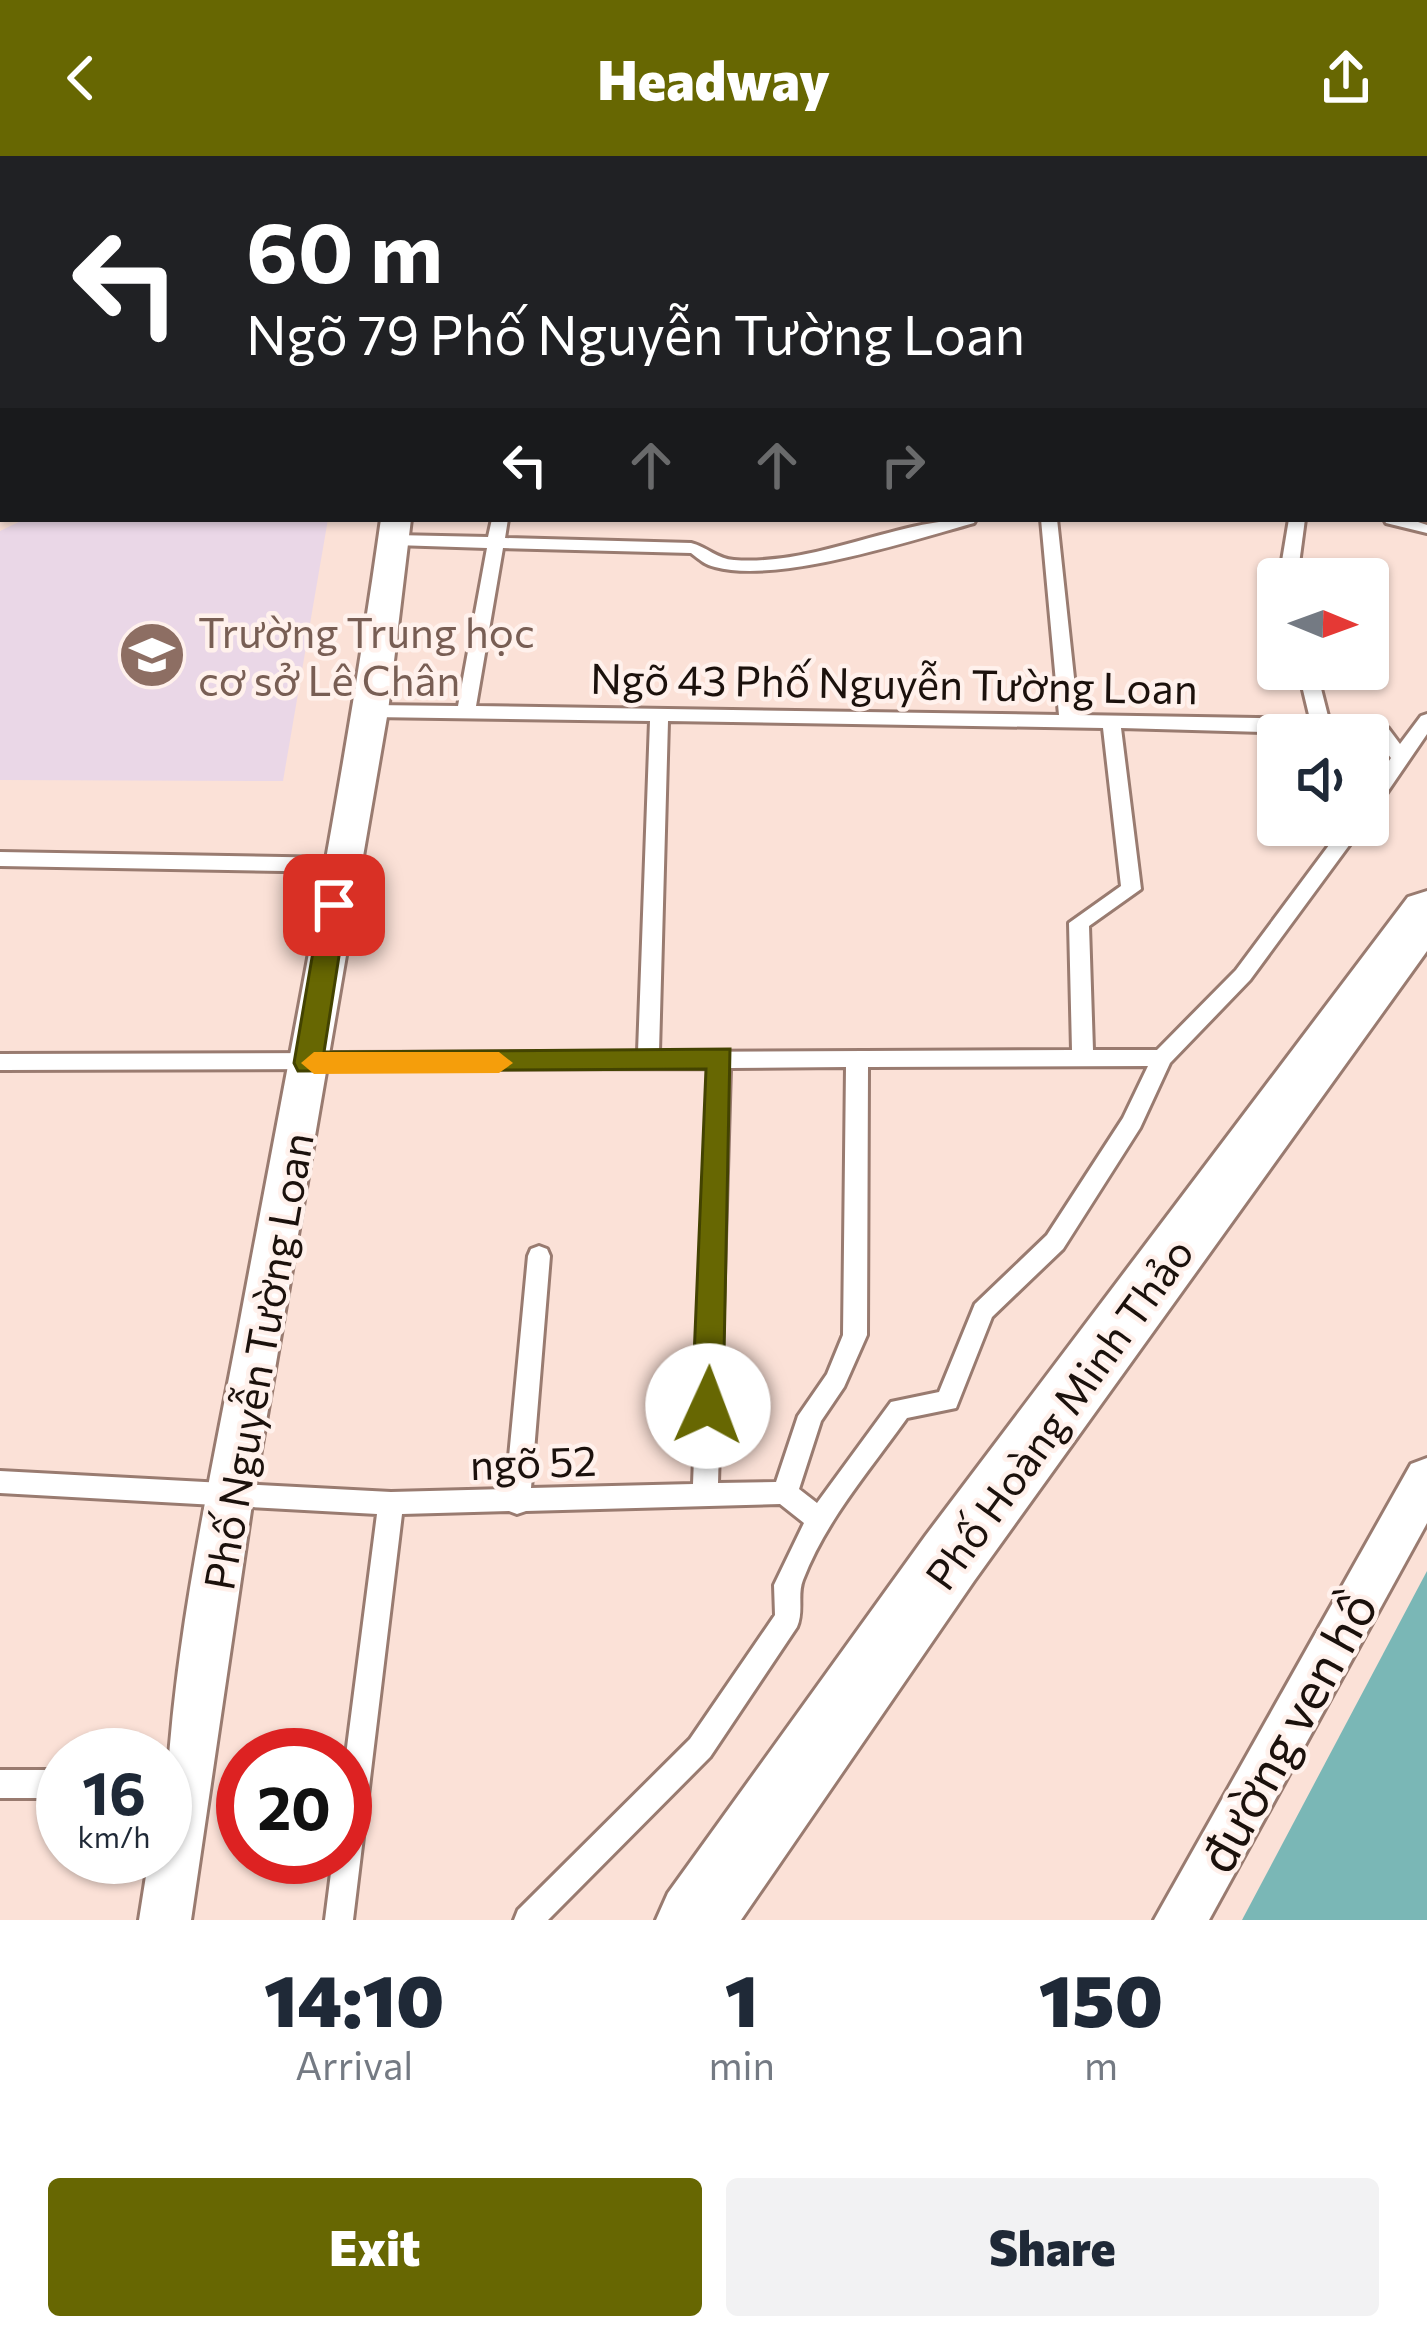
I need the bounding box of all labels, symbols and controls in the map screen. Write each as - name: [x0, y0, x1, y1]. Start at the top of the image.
- icon: back: [48, 45, 114, 111]
- text: Headway: [597, 45, 830, 111]
- icon: share: [1313, 45, 1379, 111]
- text: 60 m: [246, 198, 443, 300]
- icon: left: [48, 204, 204, 360]
- text: Ngõ 79 Phố Nguyễn Tường Loan: [246, 300, 1025, 366]
- icon: left: [492, 432, 558, 498]
- icon: ahead: [618, 432, 684, 498]
- icon: ahead: [744, 432, 810, 498]
- icon: right: [870, 432, 936, 498]
- north arrow: [1257, 558, 1389, 690]
- map controls: [1257, 558, 1389, 846]
- place label: Trường Trung học cơ sở Lê Chân: [198, 605, 535, 705]
- school or university icon: Trường Trung học cơ sở Lê Chân: [117, 620, 187, 690]
- street label: Ngõ 43 Phố Nguyễn Tường Loan: [590, 651, 1198, 713]
- button: sound: [1257, 714, 1389, 846]
- pin: [283, 854, 385, 956]
- icon: arrive: [301, 872, 367, 938]
- street label: Phố Nguyễn Tường Loan: [191, 1128, 323, 1594]
- street label: Phố Hoàng Minh Thảo: [913, 1227, 1203, 1599]
- position arrow: [645, 1343, 771, 1469]
- street label: ngõ 52: [469, 1433, 597, 1489]
- street label: đường ven hồ: [1183, 1580, 1389, 1882]
- speed limit sign: 20: [216, 1728, 372, 1884]
- text: 16: [82, 1754, 146, 1827]
- text: km/h: [78, 1817, 150, 1854]
- text: 14:10: [264, 1954, 444, 2042]
- text: 1: [725, 1954, 758, 2042]
- text: 150: [1039, 1954, 1163, 2042]
- text: Arrival: [295, 2040, 413, 2088]
- text: min: [708, 2040, 775, 2088]
- text: m: [1084, 2040, 1118, 2088]
- button: Exit: [48, 2178, 702, 2316]
- button: Share: [726, 2178, 1379, 2316]

